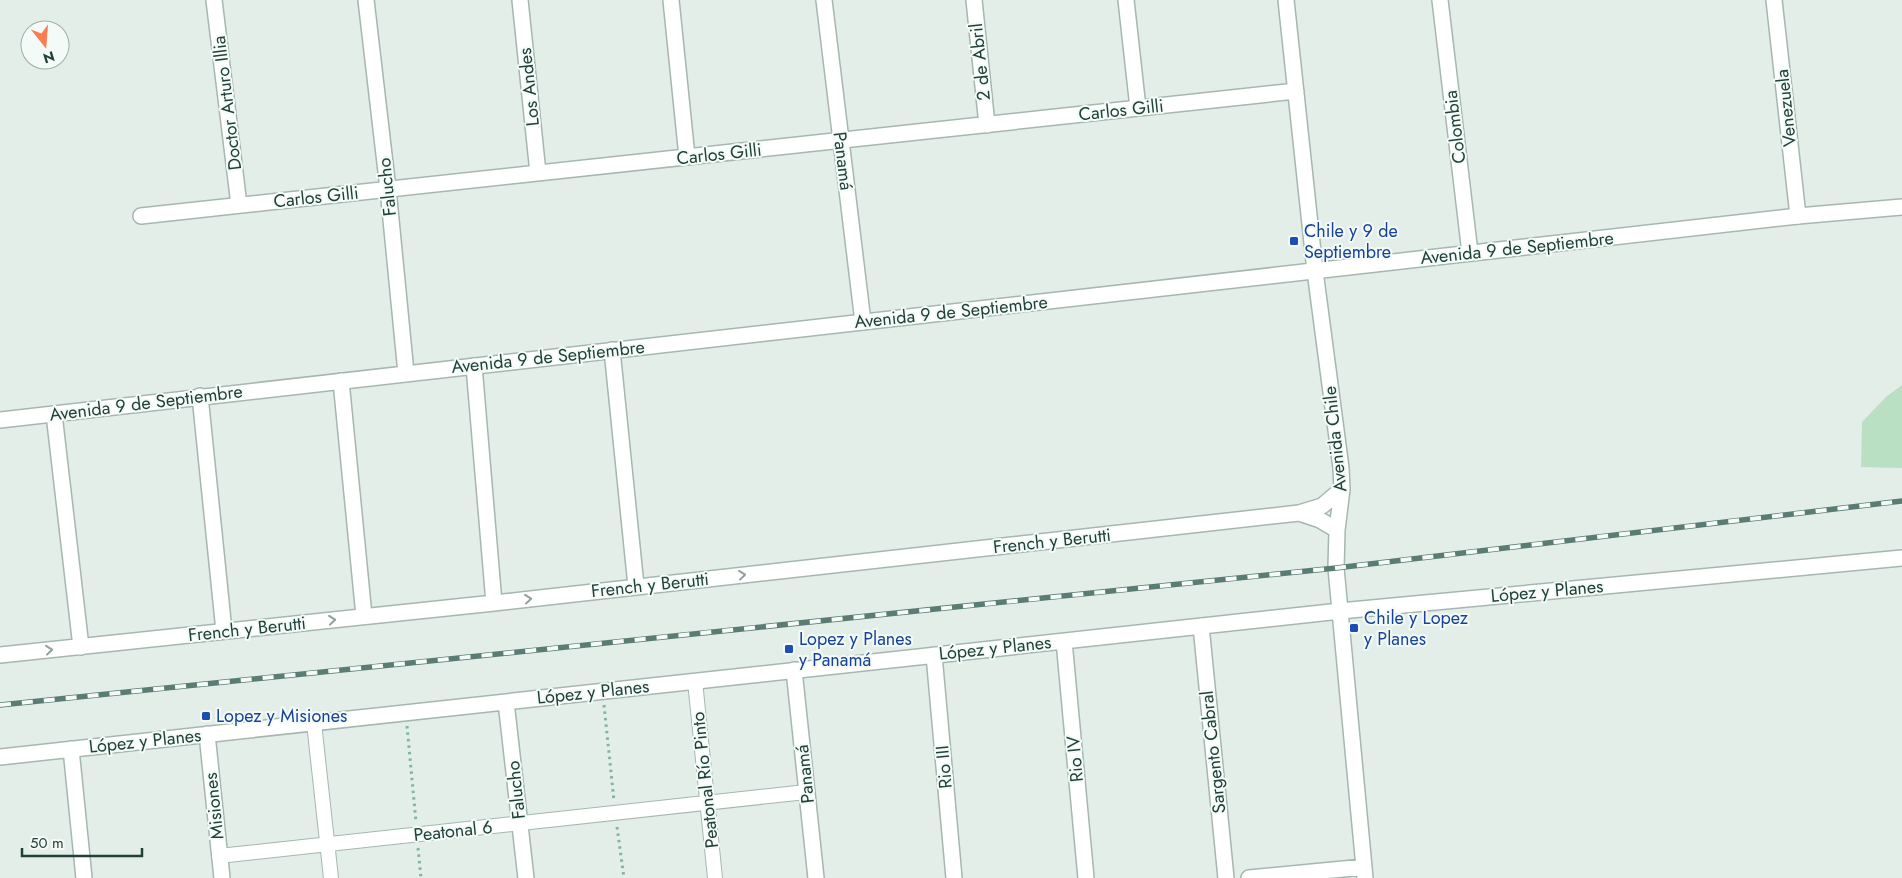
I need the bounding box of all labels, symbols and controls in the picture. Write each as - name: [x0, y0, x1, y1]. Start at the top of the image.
- north arrow: [20, 20, 70, 70]
- street label: 2 de Abril: [963, 22, 997, 102]
- street label: Doctor Arturo Illia: [206, 34, 248, 172]
- text: N: [41, 46, 57, 69]
- street label: Los Andes: [512, 47, 546, 127]
- street label: Venezuela: [1769, 68, 1803, 148]
- street label: Colombia: [1438, 89, 1472, 165]
- street label: Carlos Gilli: [1077, 93, 1165, 127]
- street label: Panamá: [827, 130, 859, 192]
- street label: Carlos Gilli: [675, 137, 763, 171]
- street label: Falucho: [371, 156, 403, 217]
- street label: Carlos Gilli: [272, 180, 360, 214]
- place label: Chile y 9 de Septiembre: [1304, 218, 1398, 265]
- street label: Avenida 9 de Septiembre: [1419, 225, 1615, 271]
- marker: Chile y 9 de Septiembre: [1288, 235, 1300, 247]
- street label: Avenida 9 de Septiembre: [853, 289, 1049, 335]
- street label: Avenida 9 de Septiembre: [450, 334, 646, 380]
- street label: Avenida 9 de Septiembre: [48, 378, 244, 428]
- street label: Avenida Chile: [1317, 385, 1353, 493]
- street label: French y Berutti: [992, 522, 1112, 560]
- street label: French y Berutti: [590, 566, 710, 604]
- one-way arrow: [738, 570, 746, 581]
- street label: López y Planes: [1490, 573, 1604, 609]
- one-way arrow: [525, 594, 533, 605]
- place label: Chile y Lopez y Planes: [1364, 605, 1469, 652]
- street label: French y Berutti: [187, 610, 307, 648]
- one-way arrow: [328, 615, 336, 626]
- marker: Chile y Lopez y Planes: [1348, 622, 1360, 634]
- place label: Lopez y Planes y Panamá: [799, 626, 912, 673]
- street label: López y Planes: [938, 629, 1052, 667]
- marker: Lopez y Planes y Panamá: [783, 643, 795, 655]
- one-way arrow: [45, 645, 53, 656]
- street label: López y Planes: [536, 673, 650, 711]
- street label: Sargento Cabral: [1194, 689, 1232, 815]
- place label: Lopez y Misiones: [216, 703, 347, 729]
- marker: Lopez y Misiones: [200, 710, 212, 722]
- street label: Peatonal Río Pinto: [685, 710, 725, 850]
- street label: López y Planes: [88, 722, 202, 760]
- street label: Rio IV: [1060, 735, 1090, 783]
- street label: Panamá: [789, 743, 821, 805]
- street label: Rio III: [929, 744, 959, 790]
- street label: Falucho: [500, 759, 532, 820]
- street label: Misiones: [198, 771, 230, 841]
- street label: Peatonal 6: [412, 814, 494, 848]
- scale bar: [22, 826, 142, 858]
- text: 50 m: [30, 832, 64, 854]

